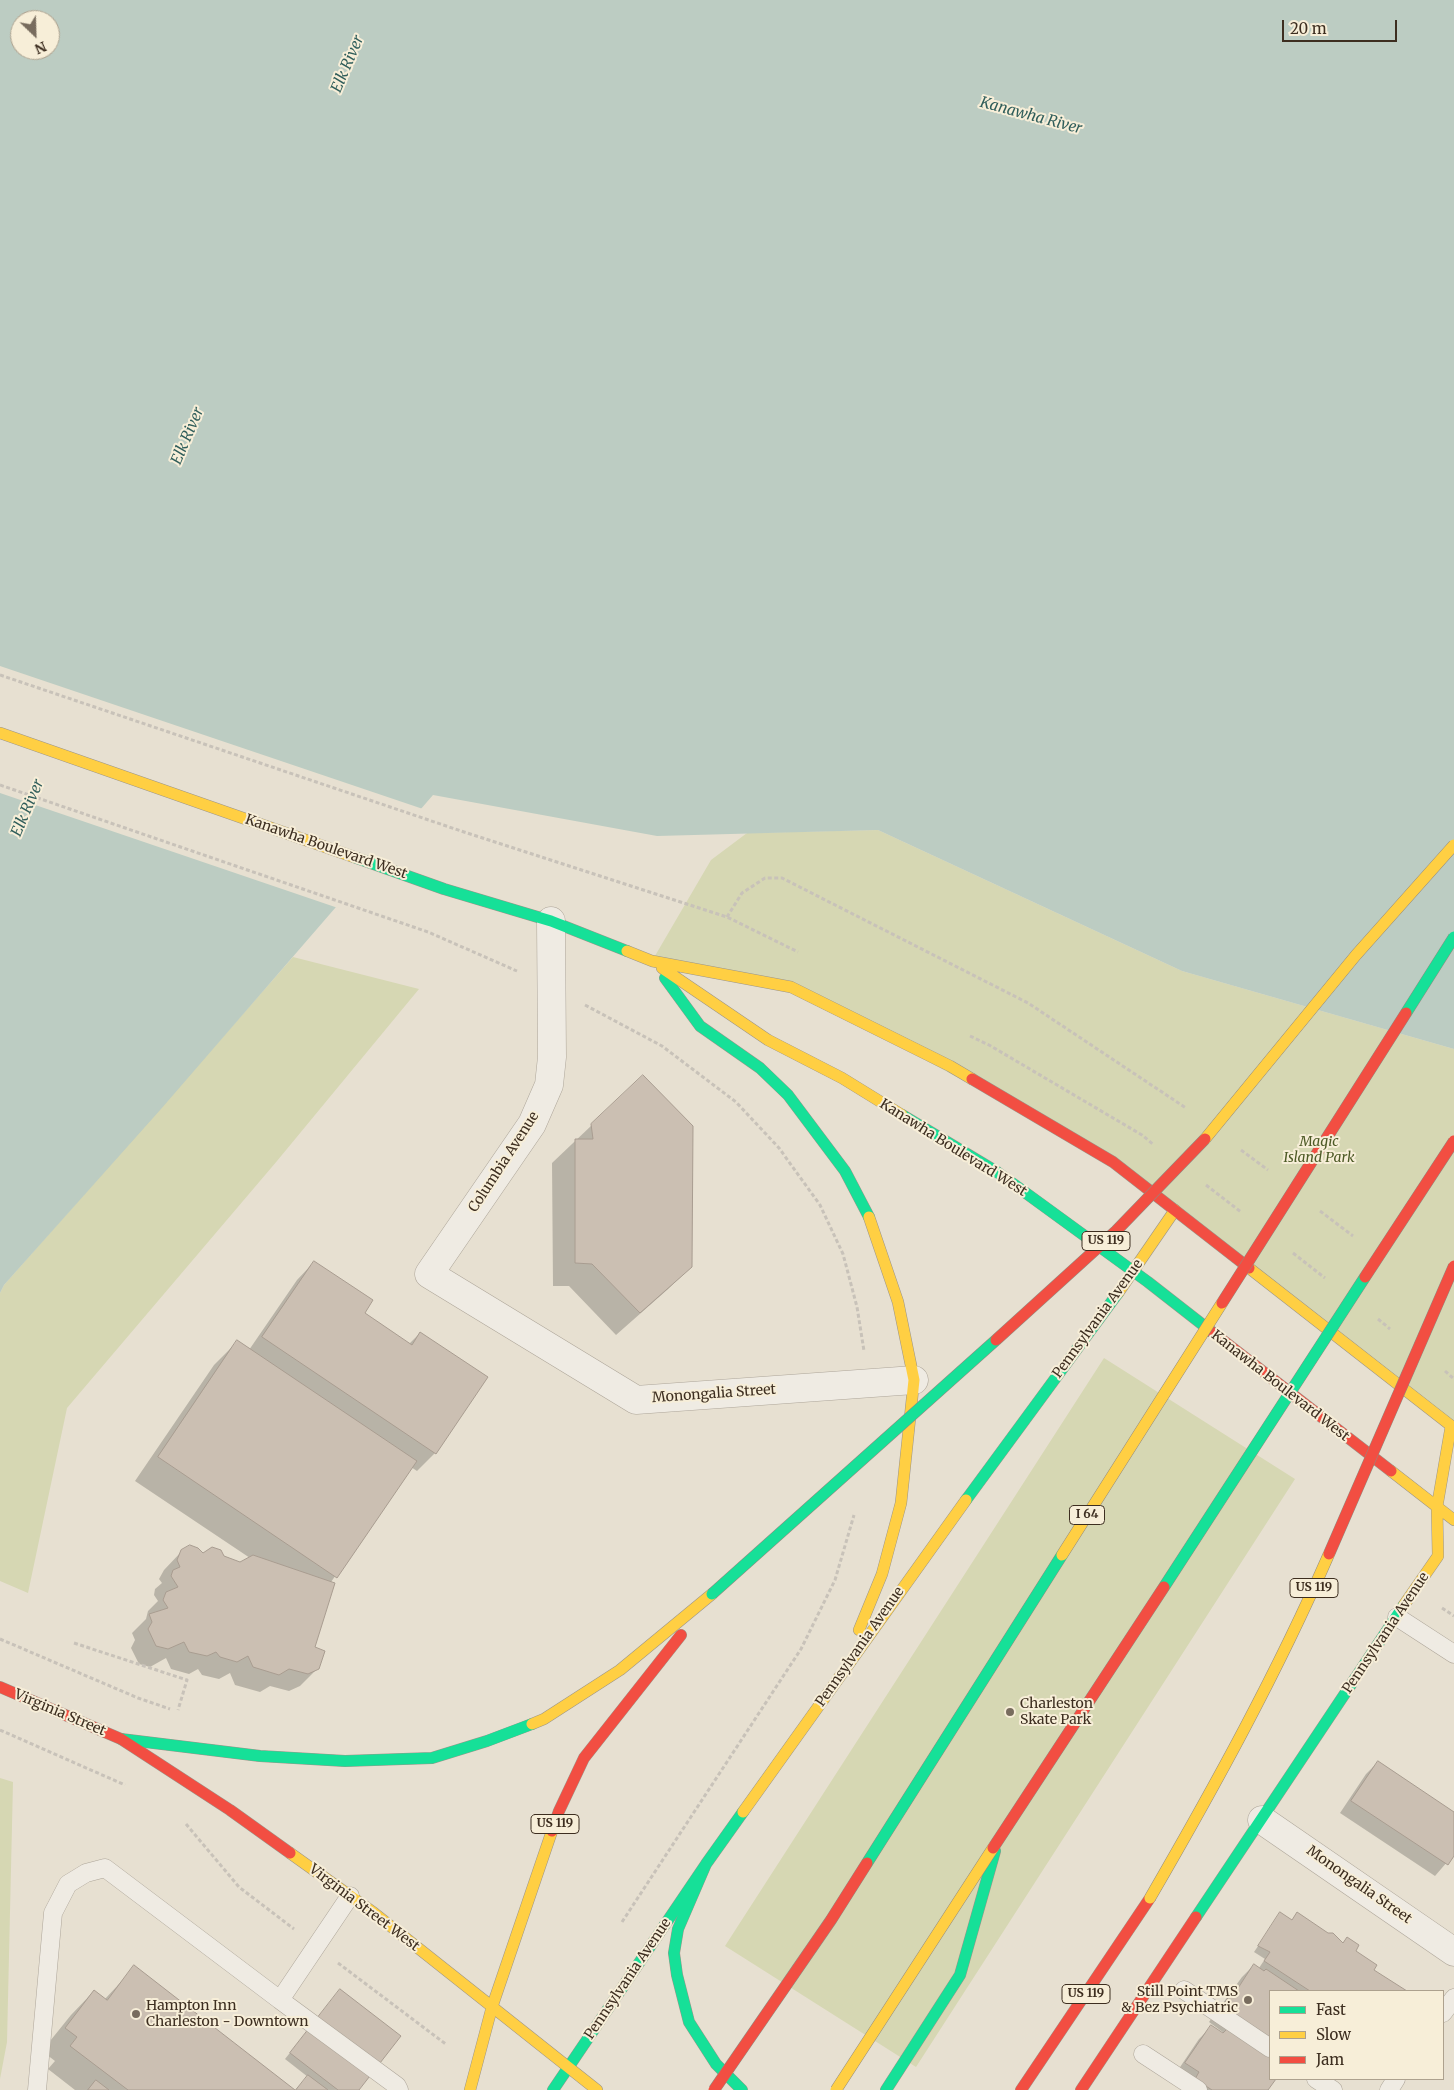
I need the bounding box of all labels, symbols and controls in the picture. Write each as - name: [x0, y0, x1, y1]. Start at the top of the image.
- north arrow: [10, 10, 60, 60]
- scale bar: [1284, 10, 1399, 42]
- text: 20 m: [1290, 19, 1327, 38]
- water label: Elk River: [328, 33, 368, 95]
- text: N: [32, 37, 49, 58]
- water label: Kanawha River: [978, 94, 1084, 138]
- water label: Elk River: [168, 405, 208, 467]
- water label: Elk River: [8, 777, 48, 839]
- street label: Kanawha Boulevard West: [243, 811, 409, 883]
- street label: Kanawha Boulevard West: [876, 1096, 1030, 1200]
- street label: Columbia Avenue: [465, 1109, 543, 1215]
- park label: Magic Island Park: [1283, 1134, 1355, 1166]
- road number: US 119: [1082, 1232, 1130, 1250]
- street label: Pennsylvania Avenue: [1049, 1256, 1147, 1382]
- street label: Kanawha Boulevard West: [1208, 1327, 1352, 1445]
- street label: Monongalia Street: [651, 1381, 777, 1407]
- road number: I 64: [1070, 1506, 1104, 1524]
- street label: Pennsylvania Avenue: [1339, 1569, 1433, 1697]
- road number: US 119: [1290, 1579, 1338, 1598]
- street label: Pennsylvania Avenue: [812, 1584, 908, 1710]
- street label: Virginia Street: [12, 1686, 108, 1740]
- place label: Charleston Skate Park: [1020, 1696, 1093, 1728]
- marker: Charleston Skate Park: [1004, 1706, 1016, 1718]
- road number: US 119: [531, 1815, 579, 1834]
- street label: Monongalia Street: [1303, 1842, 1415, 1928]
- street label: Virginia Street West: [305, 1861, 423, 1955]
- street label: Pennsylvania Avenue: [581, 1915, 675, 2043]
- place label: Still Point TMS & Bez Psychiatric: [1121, 1984, 1238, 2016]
- road number: US 119: [1062, 1985, 1110, 2004]
- legend: [1269, 1990, 1444, 2080]
- marker: Still Point TMS & Bez Psychiatric: [1242, 1994, 1254, 2006]
- place label: Hampton Inn Charleston - Downtown: [146, 1998, 309, 2030]
- text: Fast: [1316, 2000, 1346, 2019]
- marker: Hampton Inn Charleston - Downtown: [130, 2008, 142, 2020]
- text: Slow: [1316, 2025, 1351, 2044]
- text: Jam: [1316, 2050, 1344, 2069]

